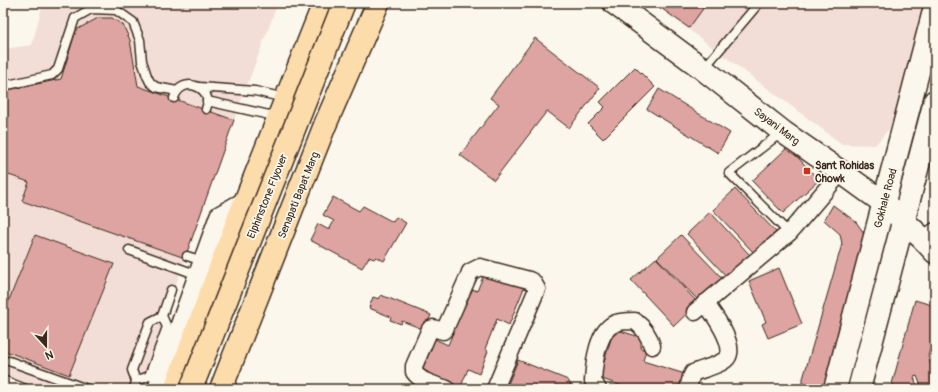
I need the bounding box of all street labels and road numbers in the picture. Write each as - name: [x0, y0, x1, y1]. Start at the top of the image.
- street label: Sayani Marg: [751, 105, 803, 148]
- street label: Senapati Bapat Marg: [275, 150, 322, 240]
- street label: Elphinstone Flyover: [245, 152, 290, 240]
- street label: Gokhale Road: [871, 167, 900, 229]

